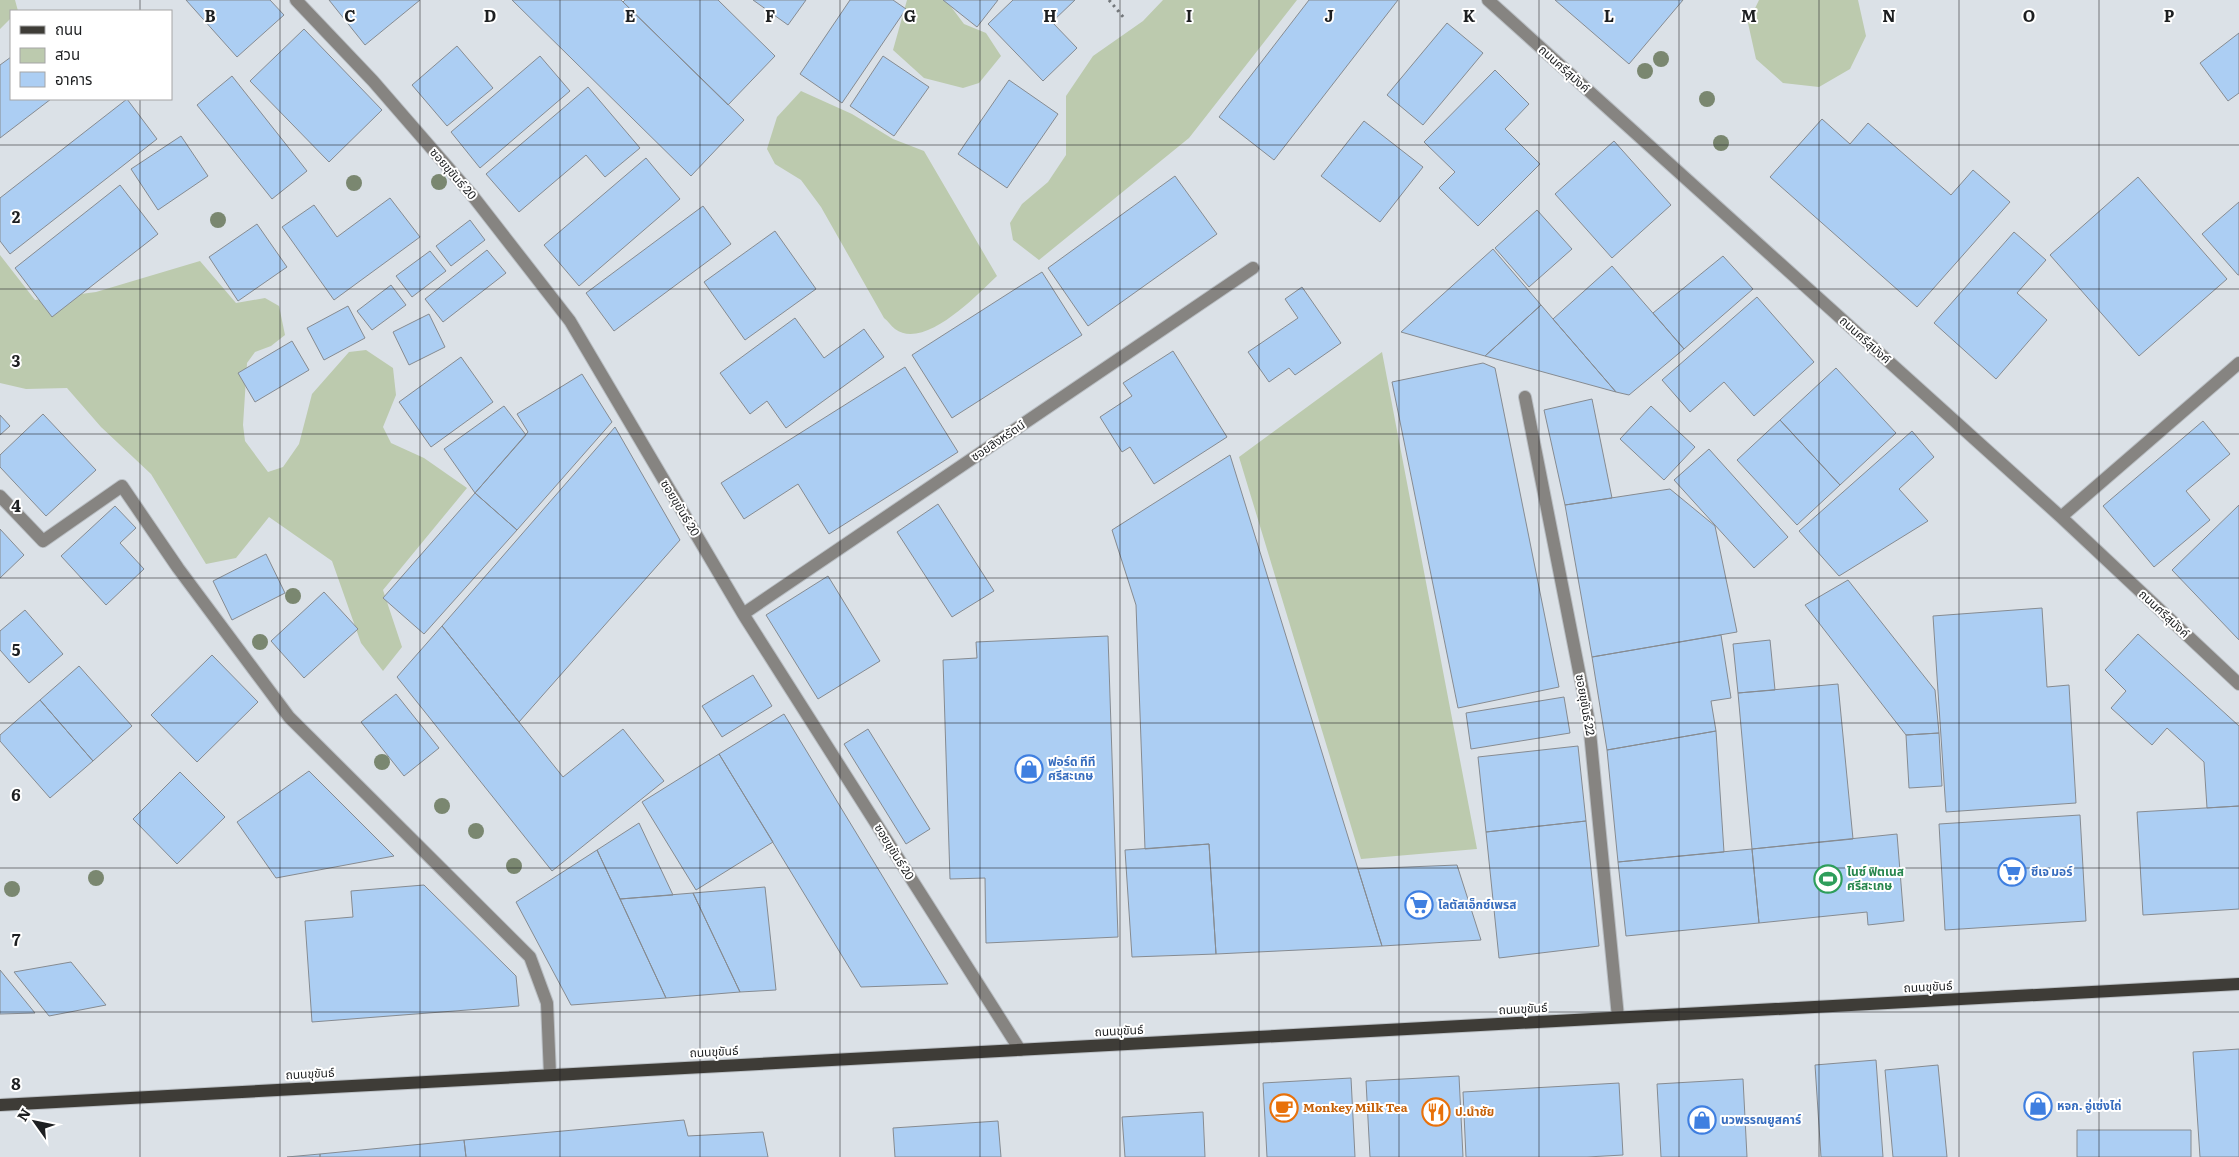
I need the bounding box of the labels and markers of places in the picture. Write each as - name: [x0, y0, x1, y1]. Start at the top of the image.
- place label: ฟอร์ด ทีที ศรีสะเกษ: [1048, 752, 1095, 784]
- shop icon: ฟอร์ด ทีที ศรีสะเกษ: [1014, 754, 1044, 784]
- supermarket icon: ซีเจ มอร์: [1997, 857, 2027, 887]
- place label: ไนซ์ ฟิตเนส ศรีสะเกษ: [1847, 862, 1904, 894]
- place label: ซีเจ มอร์: [2031, 862, 2073, 880]
- sports icon: ไนซ์ ฟิตเนส ศรีสะเกษ: [1813, 864, 1843, 894]
- supermarket icon: โลตัสเอ็กซ์เพรส: [1404, 890, 1434, 920]
- place label: โลตัสเอ็กซ์เพรส: [1438, 895, 1516, 913]
- shop icon: หจก. อู่เซ่งไถ่: [2023, 1091, 2053, 1121]
- cafe icon: Monkey Milk Tea: [1269, 1093, 1299, 1123]
- place label: หจก. อู่เซ่งไถ่: [2057, 1096, 2122, 1114]
- restaurant icon: ป.นำชัย: [1421, 1097, 1451, 1127]
- place label: Monkey Milk Tea: [1303, 1098, 1408, 1116]
- place label: ป.นำชัย: [1455, 1102, 1494, 1120]
- shop icon: นวพรรณยูสคาร์: [1687, 1105, 1717, 1135]
- place label: นวพรรณยูสคาร์: [1721, 1110, 1801, 1128]

